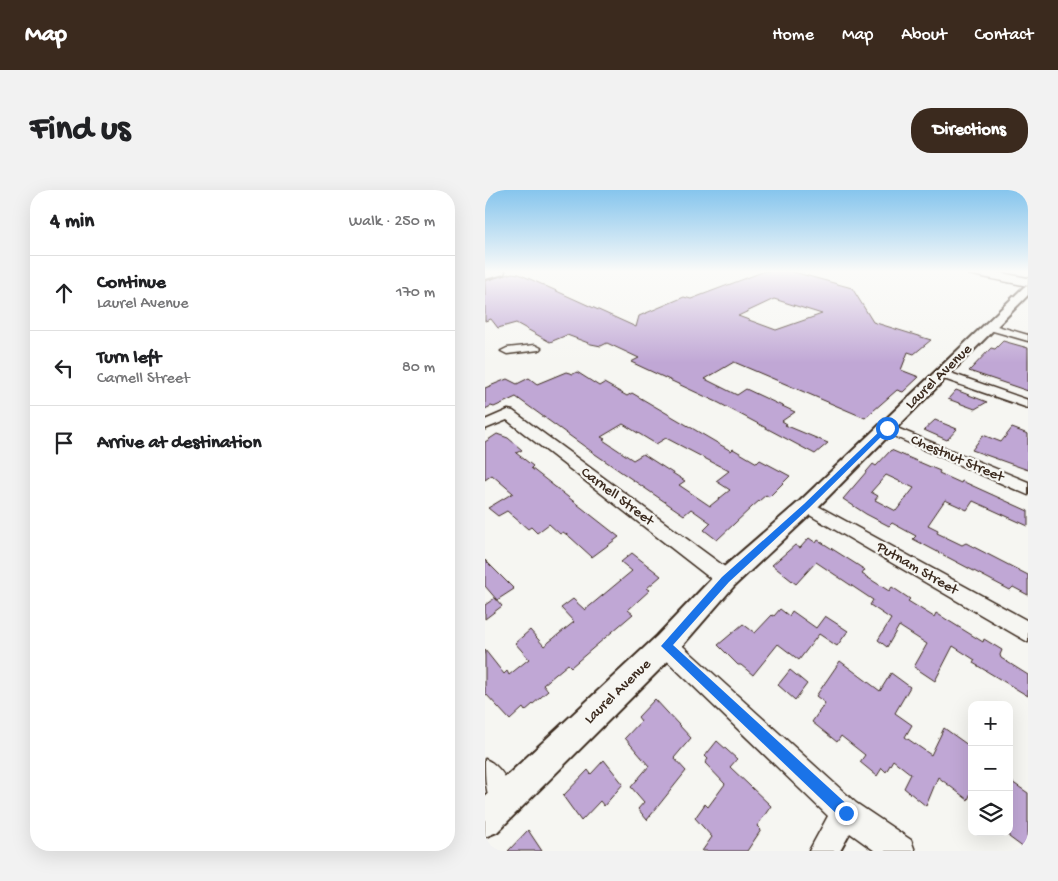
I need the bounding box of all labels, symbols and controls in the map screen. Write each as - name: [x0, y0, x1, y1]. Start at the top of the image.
- text: Map: [25, 21, 67, 50]
- text: Home: [772, 25, 814, 46]
- text: Map: [842, 25, 873, 46]
- text: About: [901, 25, 947, 46]
- text: Contact: [975, 25, 1033, 46]
- button: Directions: [911, 108, 1028, 153]
- text: Find us: [30, 110, 130, 151]
- text: 4 min: [50, 210, 94, 235]
- text: Walk · 250 m: [349, 213, 435, 232]
- text: Continue: [97, 272, 166, 295]
- icon: ahead: [50, 279, 78, 307]
- text: 170 m: [396, 284, 435, 303]
- text: Laurel Avenue: [97, 295, 189, 314]
- street label: Laurel Avenue: [902, 341, 976, 413]
- text: Turn left: [97, 347, 161, 370]
- icon: left: [50, 354, 78, 382]
- text: 80 m: [402, 359, 435, 378]
- text: Carnell Street: [97, 370, 190, 389]
- route start: [876, 417, 899, 440]
- icon: arrive: [50, 429, 78, 457]
- street label: Chestnut Street: [908, 431, 1008, 487]
- text: Arrive at destination: [97, 432, 261, 455]
- street label: Carnell Street: [577, 464, 659, 531]
- street label: Putnam Street: [872, 538, 963, 601]
- street label: Laurel Avenue: [581, 656, 655, 728]
- map controls: [968, 701, 1013, 836]
- button: +: [968, 701, 1013, 746]
- button: −: [968, 746, 1013, 791]
- button: layers: [968, 791, 1013, 836]
- route end: [835, 802, 858, 825]

